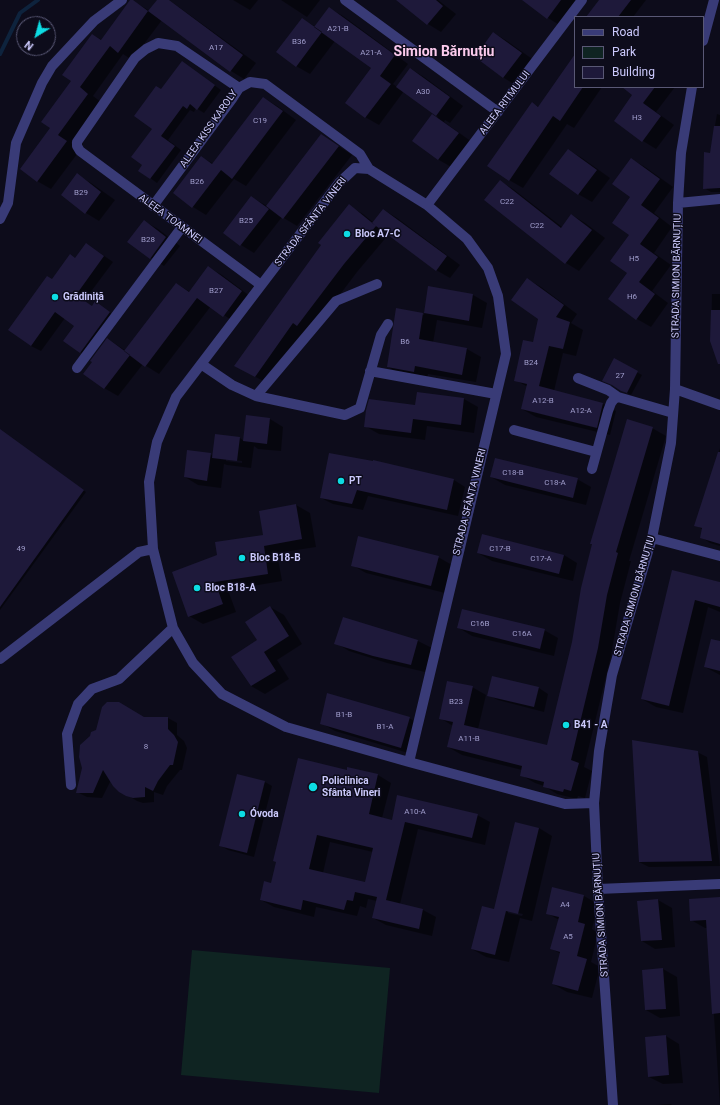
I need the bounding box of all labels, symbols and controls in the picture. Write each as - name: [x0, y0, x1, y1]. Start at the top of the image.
- north arrow: [16, 16, 56, 56]
- legend: [574, 16, 704, 88]
- house number: A21-B: [327, 24, 349, 34]
- text: Road: [612, 25, 640, 39]
- house number: B36: [292, 37, 306, 47]
- text: N: [22, 38, 36, 53]
- house number: A17: [209, 43, 223, 53]
- district label: Simion Bărnuțiu: [394, 44, 494, 60]
- text: Park: [612, 45, 636, 59]
- house number: A21-A: [360, 48, 382, 58]
- text: Building: [612, 65, 655, 79]
- street label: ALEEA RITMULUI: [477, 69, 533, 137]
- house number: A30: [416, 87, 430, 97]
- street label: ALEEA KISS KAROLY: [178, 88, 240, 170]
- house number: H3: [632, 113, 642, 123]
- house number: C19: [253, 116, 267, 126]
- street label: STRADA SFÂNTA VINERI: [273, 175, 349, 269]
- house number: B26: [190, 177, 204, 187]
- house number: B29: [74, 188, 88, 198]
- street label: ALEEA TOAMNEI: [136, 192, 204, 246]
- house number: C22: [500, 197, 514, 207]
- street label: STRADA SIMION BĂRNUȚIU: [670, 214, 684, 338]
- house number: B25: [239, 216, 253, 226]
- house number: C22: [530, 221, 544, 231]
- place label: Bloc A7-C: [355, 228, 400, 240]
- marker: Bloc A7-C: [342, 229, 352, 239]
- house number: B28: [141, 235, 155, 245]
- house number: H5: [629, 254, 639, 264]
- house number: B27: [209, 286, 223, 296]
- place label: Grădiniță: [63, 291, 104, 303]
- marker: Grădiniță: [50, 292, 60, 302]
- house number: H6: [627, 292, 637, 302]
- house number: B6: [400, 337, 410, 347]
- house number: B24: [524, 358, 538, 368]
- house number: 27: [616, 371, 624, 381]
- house number: A12-B: [532, 396, 554, 406]
- house number: A12-A: [570, 406, 592, 416]
- street label: STRADA SFÂNTA VINERI: [451, 447, 489, 557]
- house number: C18-B: [502, 468, 524, 478]
- place label: PT: [349, 475, 362, 487]
- marker: PT: [336, 476, 346, 486]
- house number: C18-A: [544, 478, 566, 488]
- street label: STRADA SIMION BĂRNUȚIU: [612, 535, 658, 657]
- house number: 49: [17, 544, 25, 554]
- house number: C17-B: [489, 544, 511, 554]
- place label: Bloc B18-B: [250, 552, 301, 564]
- marker: Bloc B18-B: [237, 553, 247, 563]
- house number: C17-A: [530, 554, 552, 564]
- place label: Bloc B18-A: [205, 582, 256, 594]
- marker: Bloc B18-A: [192, 583, 202, 593]
- house number: C16B: [470, 619, 490, 629]
- house number: C16A: [512, 629, 532, 639]
- house number: B23: [449, 697, 463, 707]
- house number: B1-B: [336, 710, 352, 720]
- place label: B41 - A: [574, 719, 607, 731]
- marker: B41 - A: [561, 720, 571, 730]
- house number: B1-A: [377, 722, 393, 732]
- house number: A11-B: [458, 734, 480, 744]
- house number: 8: [144, 742, 148, 752]
- place label: Policlinica Sfânta Vineri: [322, 775, 380, 798]
- marker: Policlinica Sfânta Vineri: [307, 781, 319, 793]
- house number: A10-A: [404, 807, 426, 817]
- place label: Óvoda: [250, 808, 279, 820]
- marker: Óvoda: [237, 809, 247, 819]
- street label: STRADA SIMION BĂRNUȚIU: [591, 853, 611, 977]
- house number: A4: [560, 900, 570, 910]
- house number: A5: [563, 932, 573, 942]

